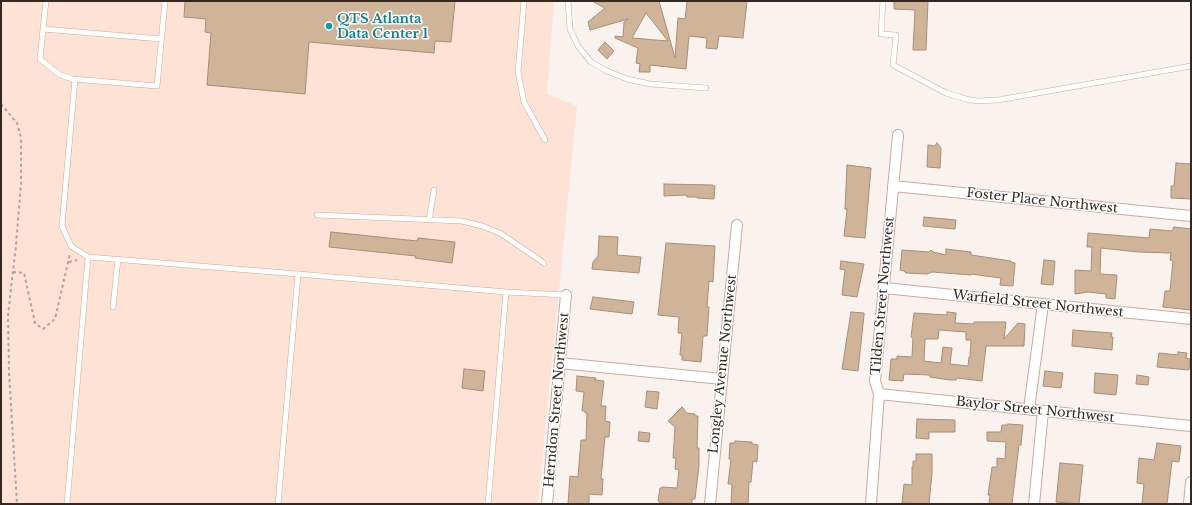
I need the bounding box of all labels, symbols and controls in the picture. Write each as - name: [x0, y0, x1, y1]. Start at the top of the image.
- place label: QTS Atlanta Data Center 1: [337, 11, 428, 42]
- marker: QTS Atlanta Data Center 1: [324, 21, 334, 31]
- street label: Foster Place Northwest: [966, 185, 1118, 217]
- street label: Tilden Street Northwest: [868, 216, 898, 376]
- street label: Longley Avenue Northwest: [706, 274, 740, 454]
- street label: Warfield Street Northwest: [952, 287, 1124, 321]
- street label: Herndon Street Northwest: [542, 312, 572, 488]
- street label: Baylor Street Northwest: [955, 394, 1115, 426]

